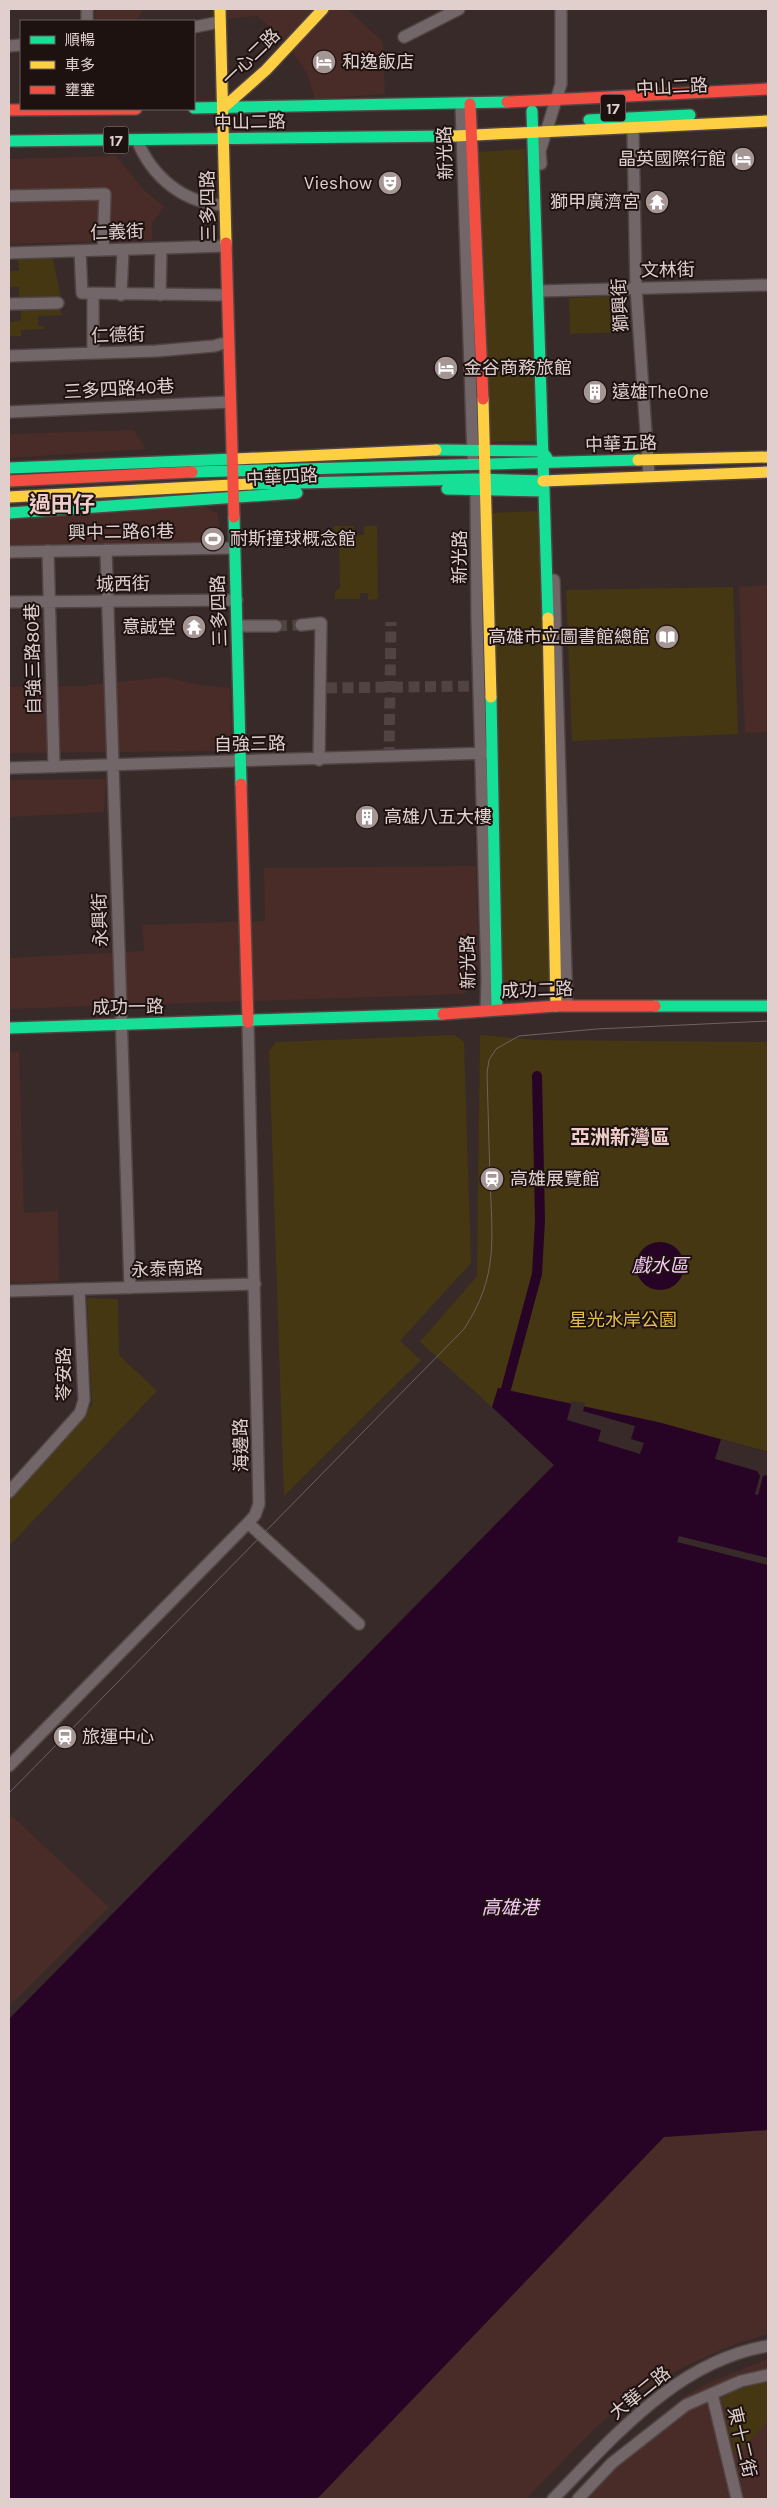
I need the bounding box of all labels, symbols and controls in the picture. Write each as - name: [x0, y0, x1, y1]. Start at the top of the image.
- legend: [20, 20, 195, 110]
- street label: 一心二路: [217, 24, 285, 90]
- text: 順暢: [65, 31, 95, 49]
- hotel icon: 和逸飯店: [311, 49, 337, 75]
- place label: 和逸飯店: [342, 51, 414, 73]
- text: 車多: [65, 56, 95, 74]
- street label: 中山二路: [635, 74, 709, 100]
- text: 壅塞: [65, 81, 95, 99]
- road number: 17: [600, 95, 626, 122]
- street label: 中山二路: [214, 110, 286, 134]
- road number: 17: [104, 126, 128, 154]
- street label: 新光路: [433, 126, 457, 180]
- hotel icon: 晶英國際行館: [730, 146, 756, 172]
- place label: 晶英國際行館: [618, 148, 726, 170]
- street label: 三多四路: [196, 170, 220, 242]
- theatre icon: Vieshow: [377, 170, 403, 196]
- place label: Vieshow: [304, 172, 372, 194]
- temple icon: 獅甲廣濟宮: [644, 189, 670, 215]
- place label: 獅甲廣濟宮: [550, 191, 640, 213]
- street label: 仁義街: [90, 220, 144, 244]
- street label: 文林街: [641, 259, 695, 281]
- street label: 獅興街: [608, 277, 632, 333]
- street label: 仁德街: [91, 323, 145, 347]
- hotel icon: 金谷商務旅館: [433, 355, 459, 381]
- place label: 金谷商務旅館: [464, 357, 572, 379]
- street label: 三多四路40巷: [63, 375, 175, 403]
- building icon: 遠雄TheOne: [582, 379, 608, 405]
- place label: 遠雄TheOne: [612, 381, 709, 403]
- street label: 中華五路: [585, 432, 657, 456]
- street label: 中華四路: [245, 464, 319, 490]
- district label: 過田仔: [29, 492, 95, 518]
- street label: 興中二路61巷: [68, 520, 174, 544]
- sports icon: 耐斯撞球概念館: [200, 526, 226, 552]
- place label: 耐斯撞球概念館: [230, 528, 356, 550]
- street label: 新光路: [449, 530, 471, 584]
- street label: 城西街: [96, 573, 150, 595]
- street label: 三多四路: [207, 575, 231, 647]
- street label: 自強三路80巷: [21, 603, 45, 715]
- temple icon: 意誠堂: [181, 614, 207, 640]
- place label: 意誠堂: [122, 616, 176, 638]
- library icon: 高雄市立圖書館總館: [654, 624, 680, 650]
- place label: 高雄市立圖書館總館: [488, 626, 650, 648]
- street label: 自強三路: [214, 732, 286, 756]
- building icon: 高雄八五大樓: [354, 804, 380, 830]
- place label: 高雄八五大樓: [384, 806, 492, 828]
- street label: 永興街: [88, 893, 112, 947]
- street label: 新光路: [457, 935, 479, 989]
- street label: 成功二路: [501, 978, 573, 1002]
- street label: 成功一路: [92, 995, 164, 1019]
- district label: 亞洲新灣區: [570, 1126, 670, 1149]
- station icon: 高雄展覽館: [479, 1166, 505, 1192]
- place label: 高雄展覽館: [510, 1168, 600, 1190]
- water label: 戲水區: [631, 1255, 690, 1277]
- street label: 永泰南路: [131, 1257, 203, 1281]
- park label: 星光水岸公園: [569, 1309, 677, 1331]
- street label: 苓安路: [53, 1347, 75, 1401]
- street label: 海邊路: [230, 1418, 252, 1472]
- station icon: 旅運中心: [52, 1724, 78, 1750]
- place label: 旅運中心: [82, 1726, 154, 1748]
- water label: 高雄港: [481, 1897, 541, 1919]
- street label: 大華二路: [605, 2362, 675, 2424]
- street label: 東十二街: [723, 2404, 761, 2480]

